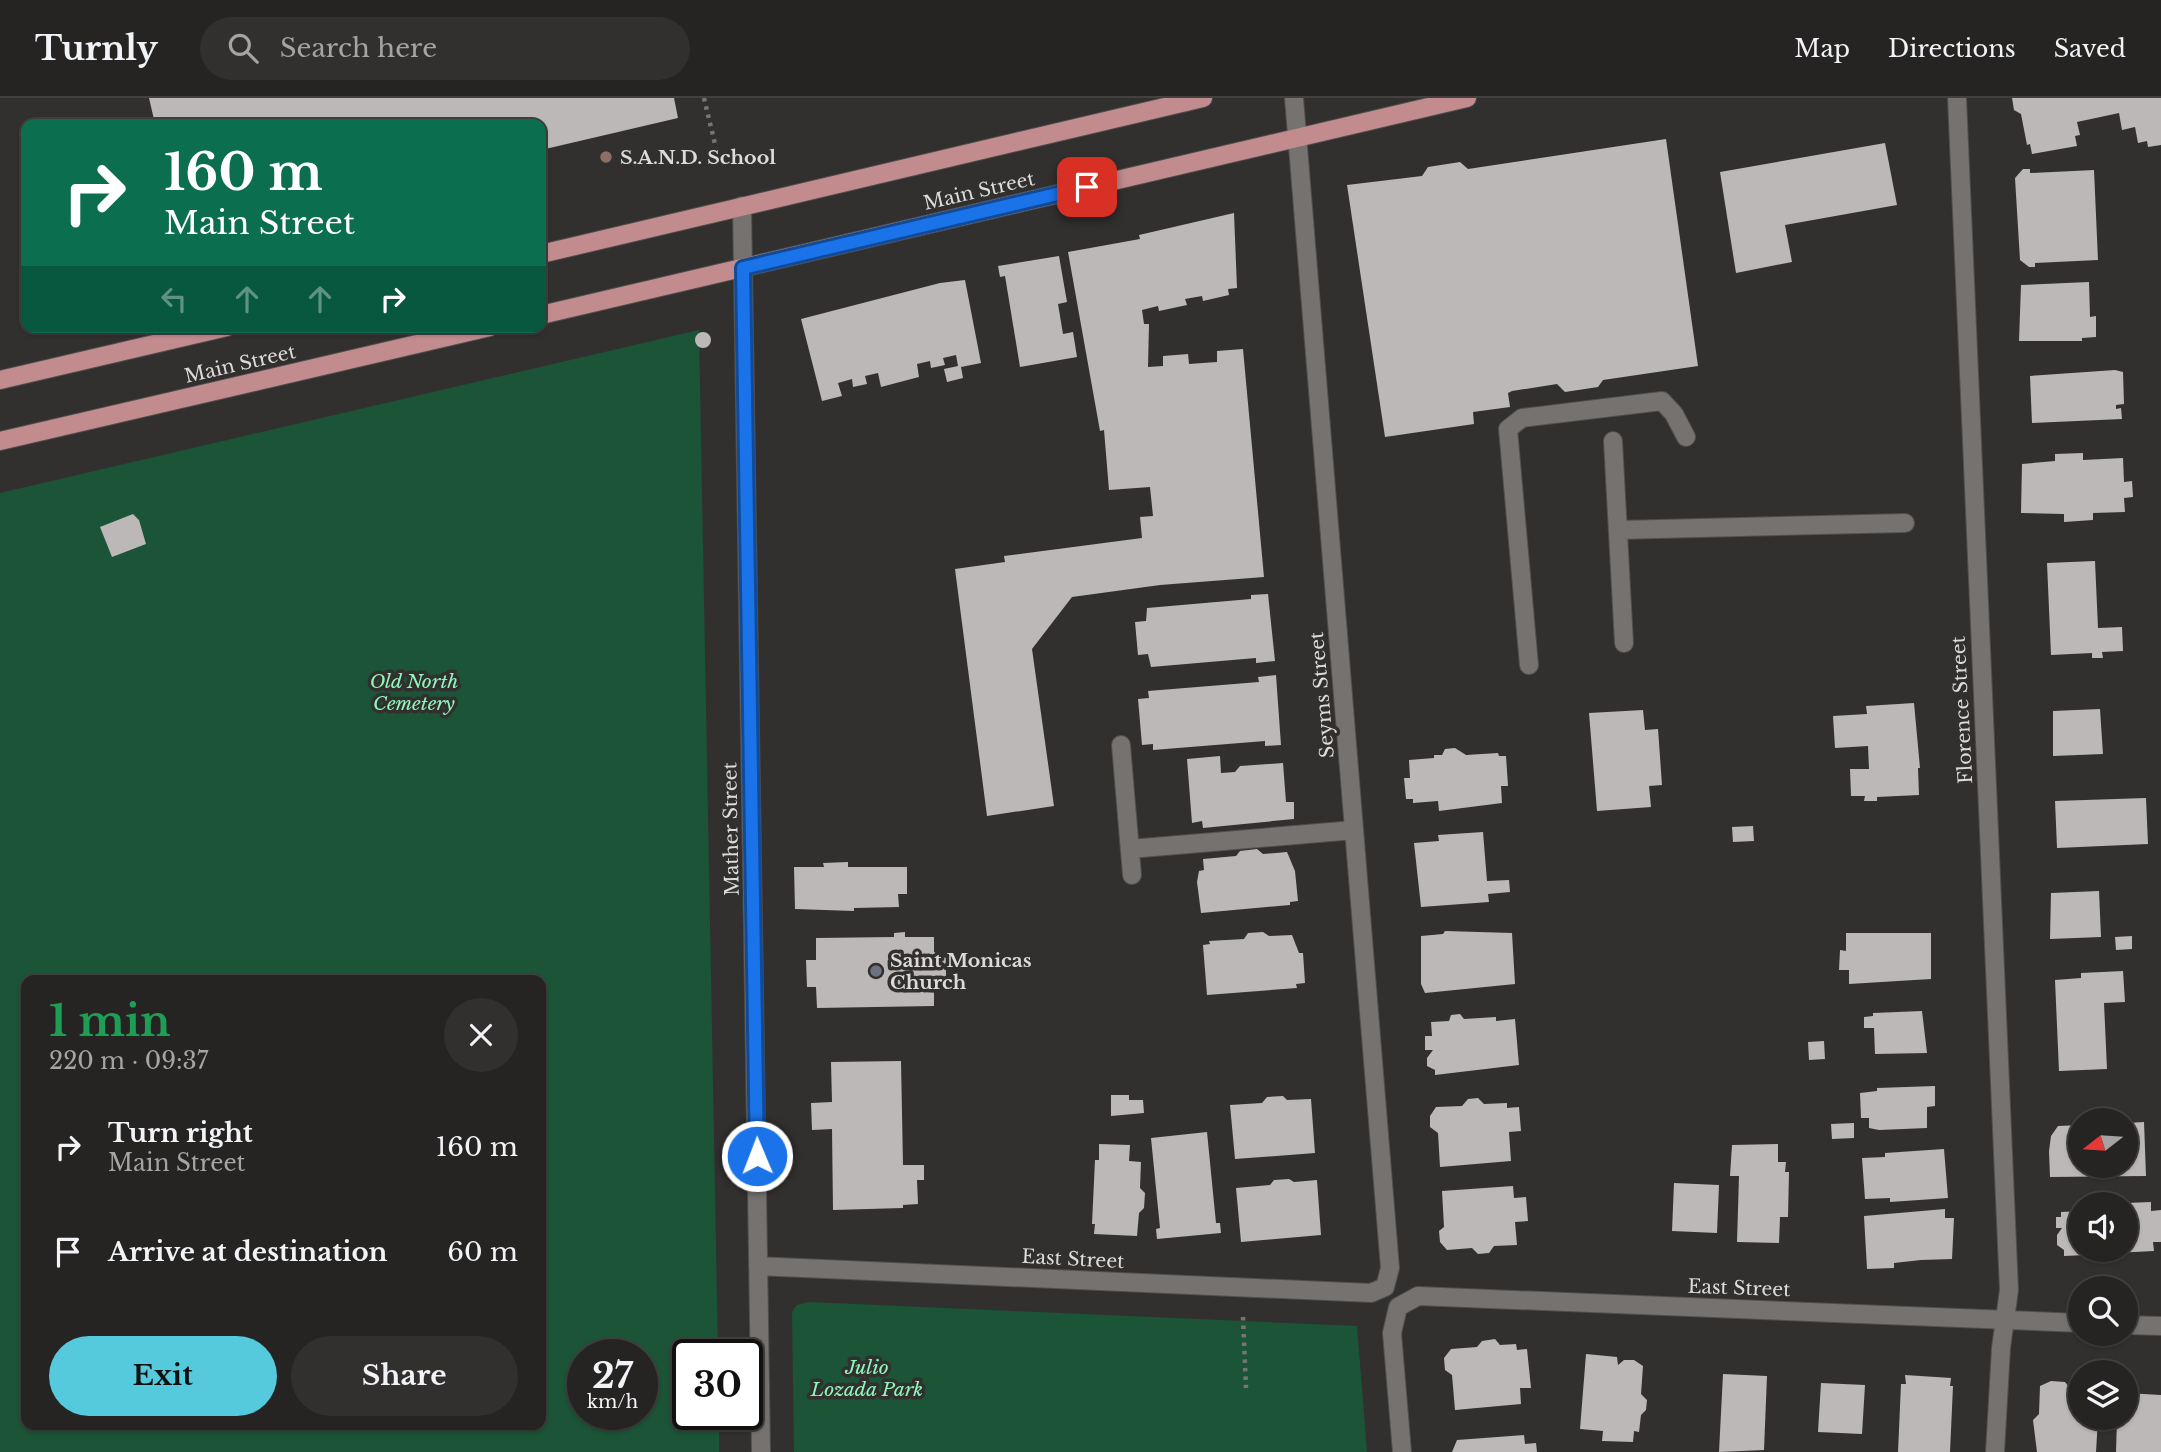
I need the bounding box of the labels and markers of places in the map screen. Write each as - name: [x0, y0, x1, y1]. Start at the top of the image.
- place label: S.A.N.D. School: [620, 146, 776, 169]
- marker: S.A.N.D. School: [598, 149, 614, 165]
- pin: [1057, 157, 1117, 217]
- place label: Saint Monicas Church: [890, 949, 1032, 994]
- marker: Saint Monicas Church: [868, 963, 884, 979]

